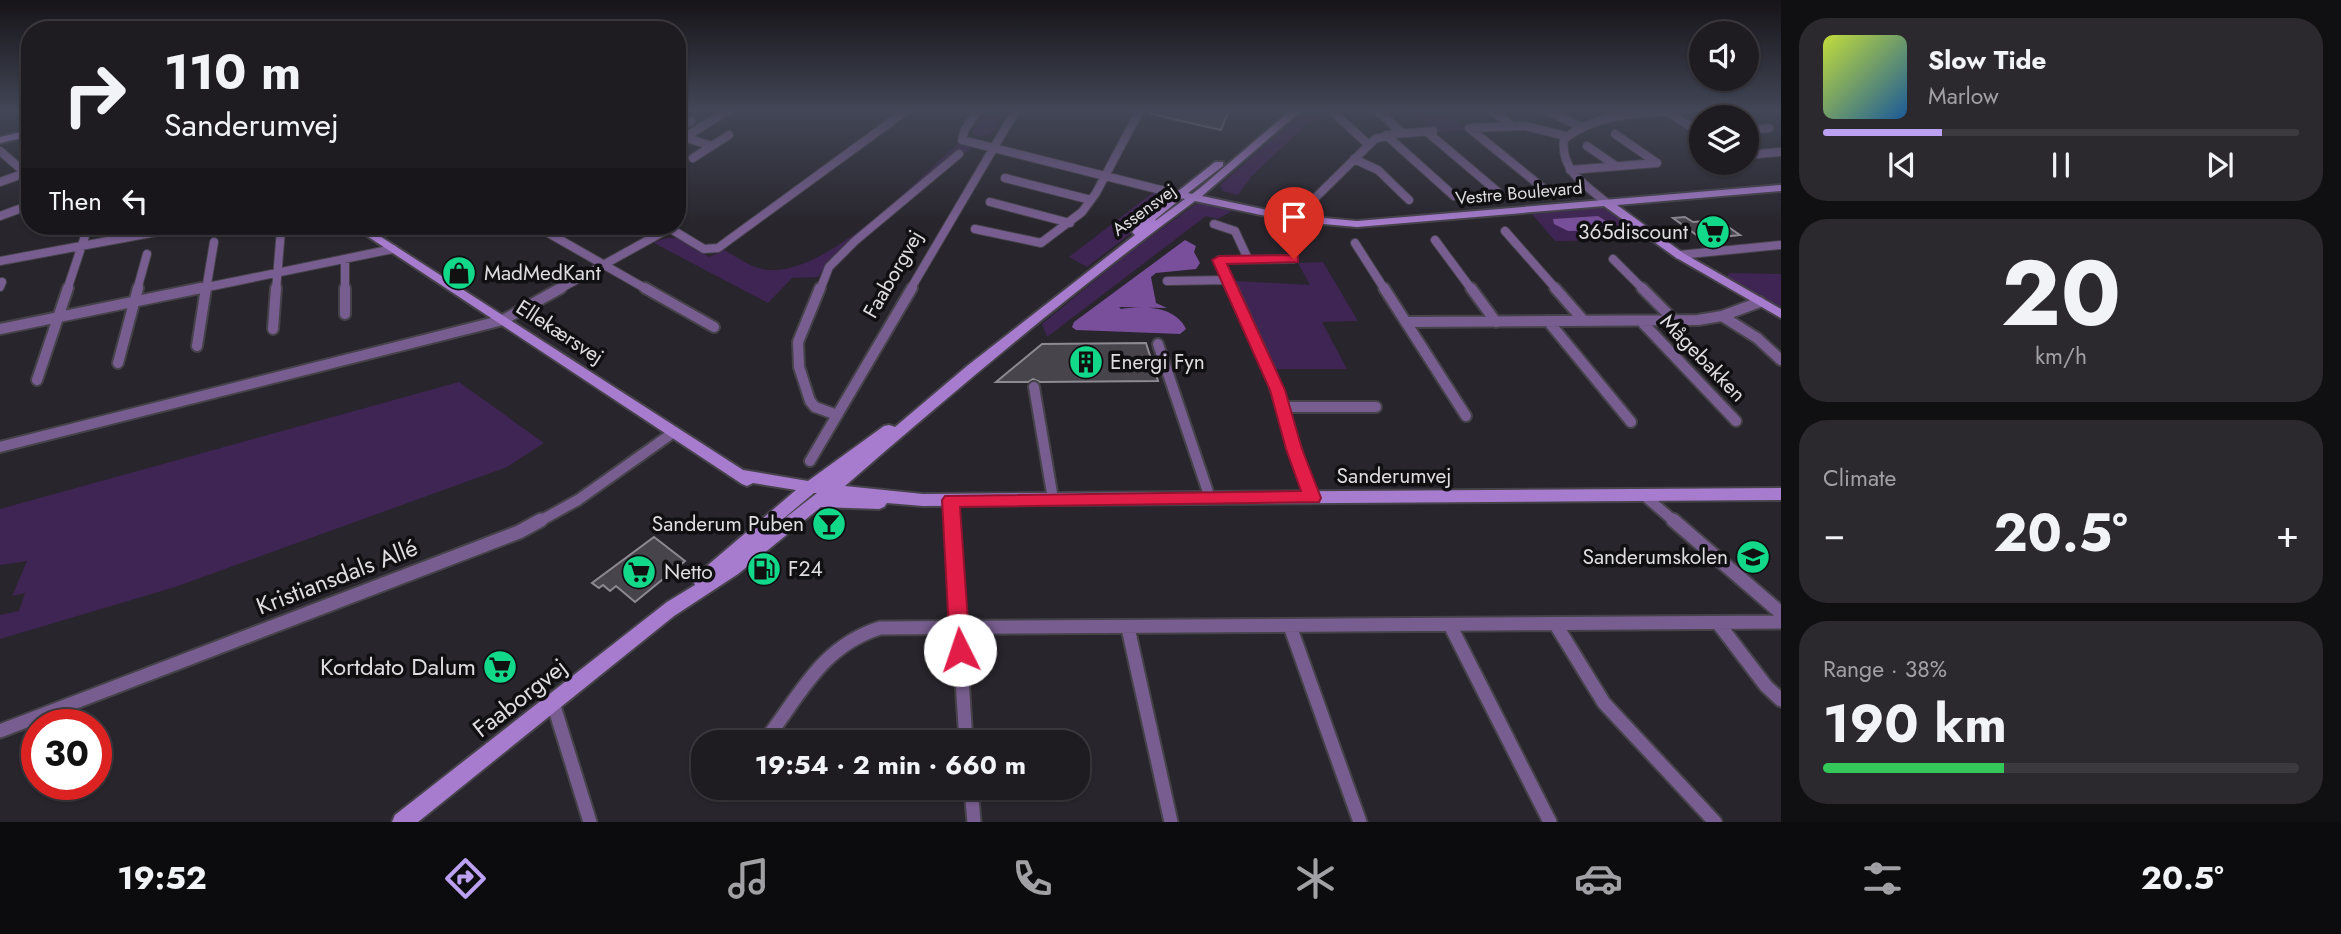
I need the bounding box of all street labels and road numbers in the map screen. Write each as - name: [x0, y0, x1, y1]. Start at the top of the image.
- street label: Vestre Boulevard: [1454, 175, 1584, 211]
- street label: Assensvej: [1107, 178, 1181, 242]
- street label: Faaborgvej: [856, 224, 930, 324]
- street label: Ellekærsvej: [510, 292, 610, 372]
- street label: Mågebakken: [1653, 307, 1753, 409]
- street label: Sanderumvej: [1337, 461, 1451, 491]
- street label: Kristiansdals Allé: [251, 530, 423, 623]
- street label: Faaborgvej: [465, 650, 574, 746]

